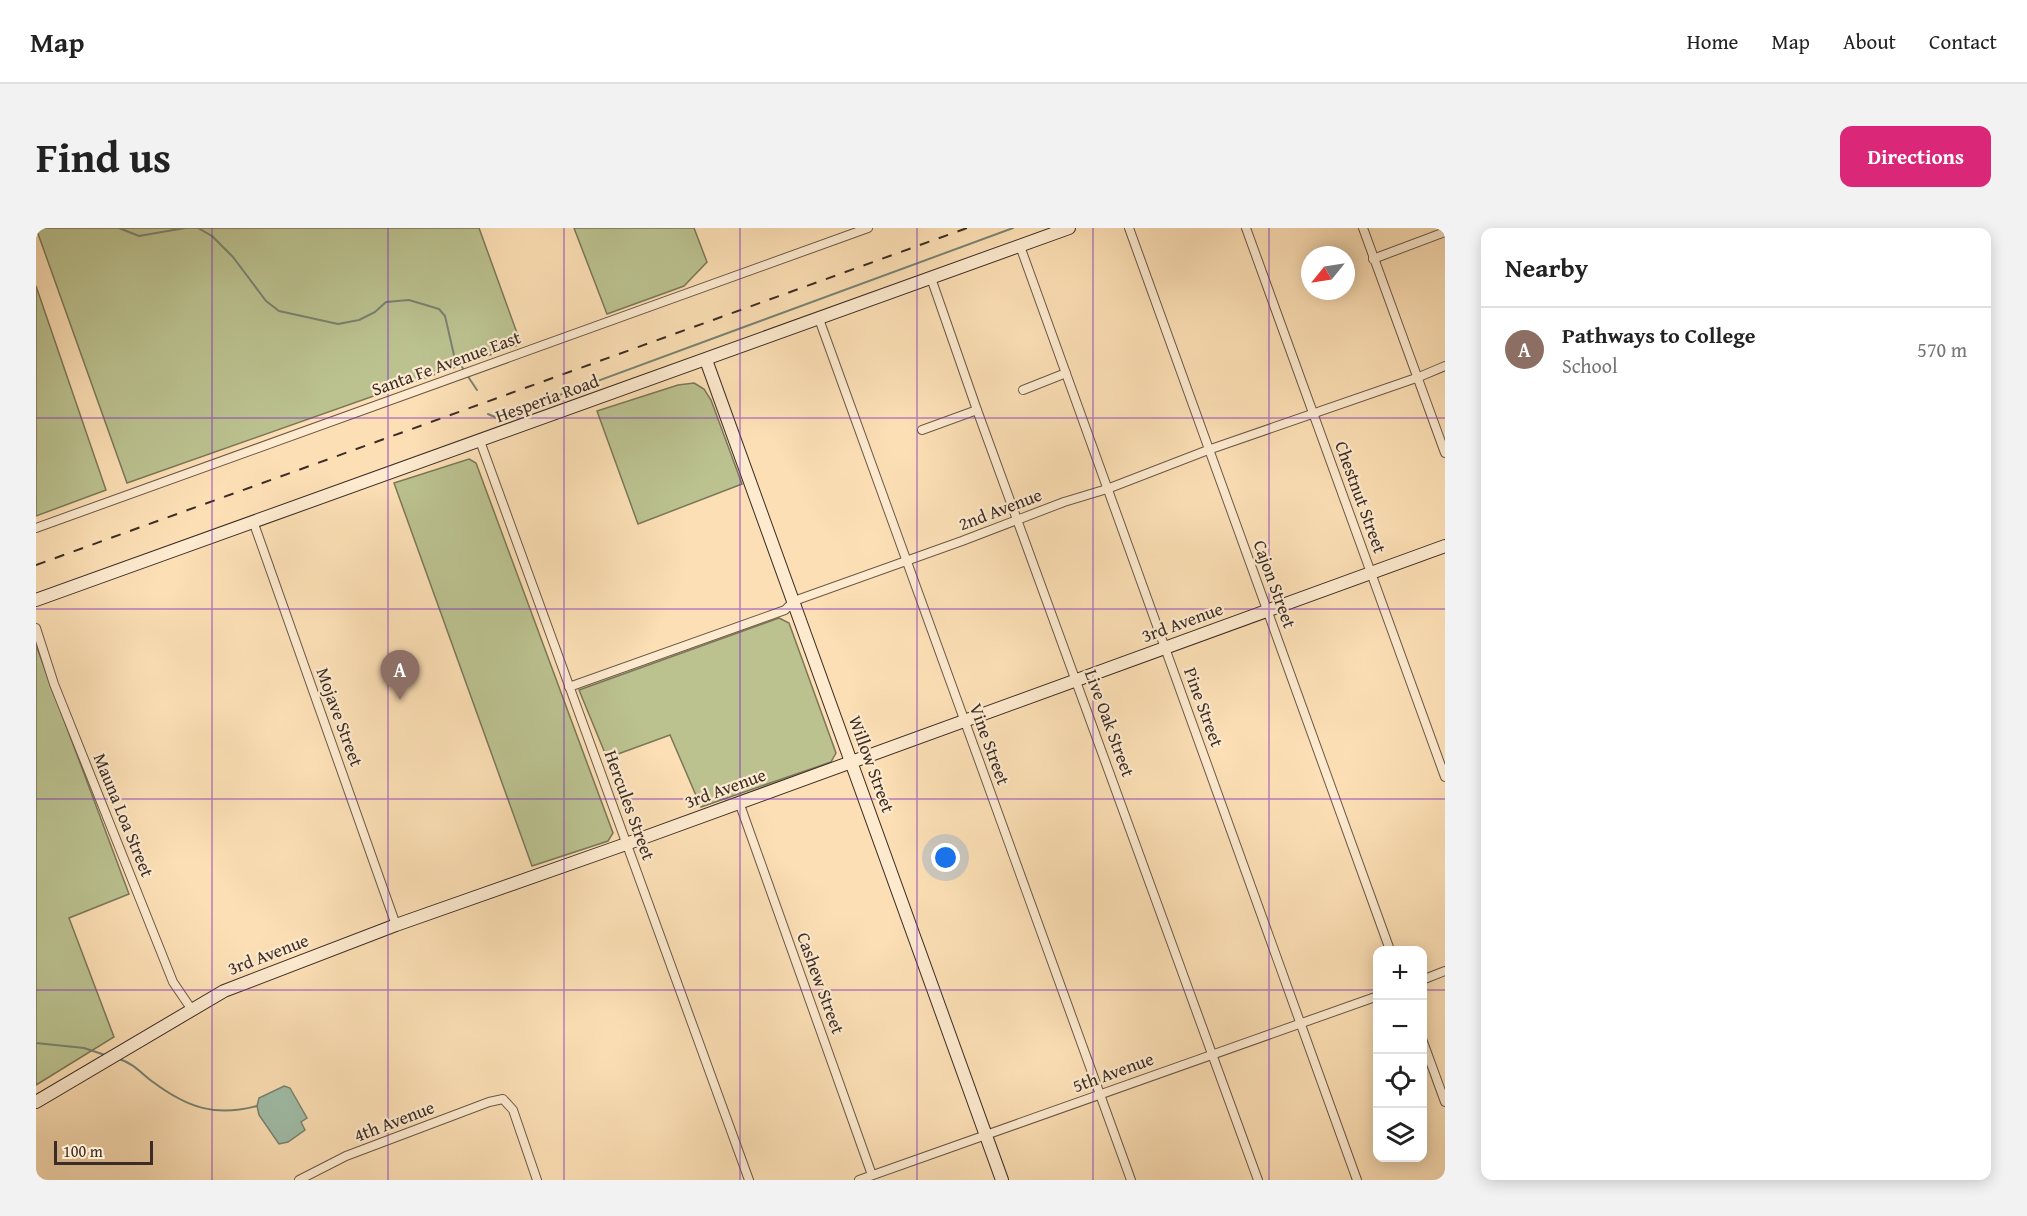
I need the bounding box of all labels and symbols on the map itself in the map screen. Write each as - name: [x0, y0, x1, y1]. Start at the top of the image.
- north arrow: [1301, 246, 1355, 300]
- street label: Santa Fe Avenue East: [368, 323, 525, 403]
- street label: Hesperia Road: [491, 367, 603, 429]
- street label: Chestnut Street: [1328, 437, 1394, 557]
- street label: 2nd Avenue: [954, 481, 1046, 537]
- street label: Cajon Street: [1247, 536, 1304, 632]
- street label: 3rd Avenue: [1138, 595, 1226, 649]
- pin: A: [380, 650, 420, 700]
- street label: Pine Street: [1177, 663, 1231, 751]
- street label: Mojave Street: [310, 664, 371, 771]
- street label: Live Oak Street: [1078, 665, 1142, 781]
- street label: Vine Street: [963, 699, 1017, 789]
- street label: Willow Street: [842, 712, 902, 817]
- street label: Hercules Street: [598, 746, 663, 864]
- street label: Mauna Loa Street: [87, 749, 161, 882]
- street label: 3rd Avenue: [681, 761, 769, 815]
- your location: [931, 843, 960, 872]
- street label: 3rd Avenue: [224, 926, 312, 982]
- street label: Cashew Street: [790, 928, 852, 1038]
- street label: 5th Avenue: [1069, 1045, 1157, 1099]
- street label: 4th Avenue: [350, 1093, 438, 1149]
- scale bar: [54, 1138, 153, 1166]

